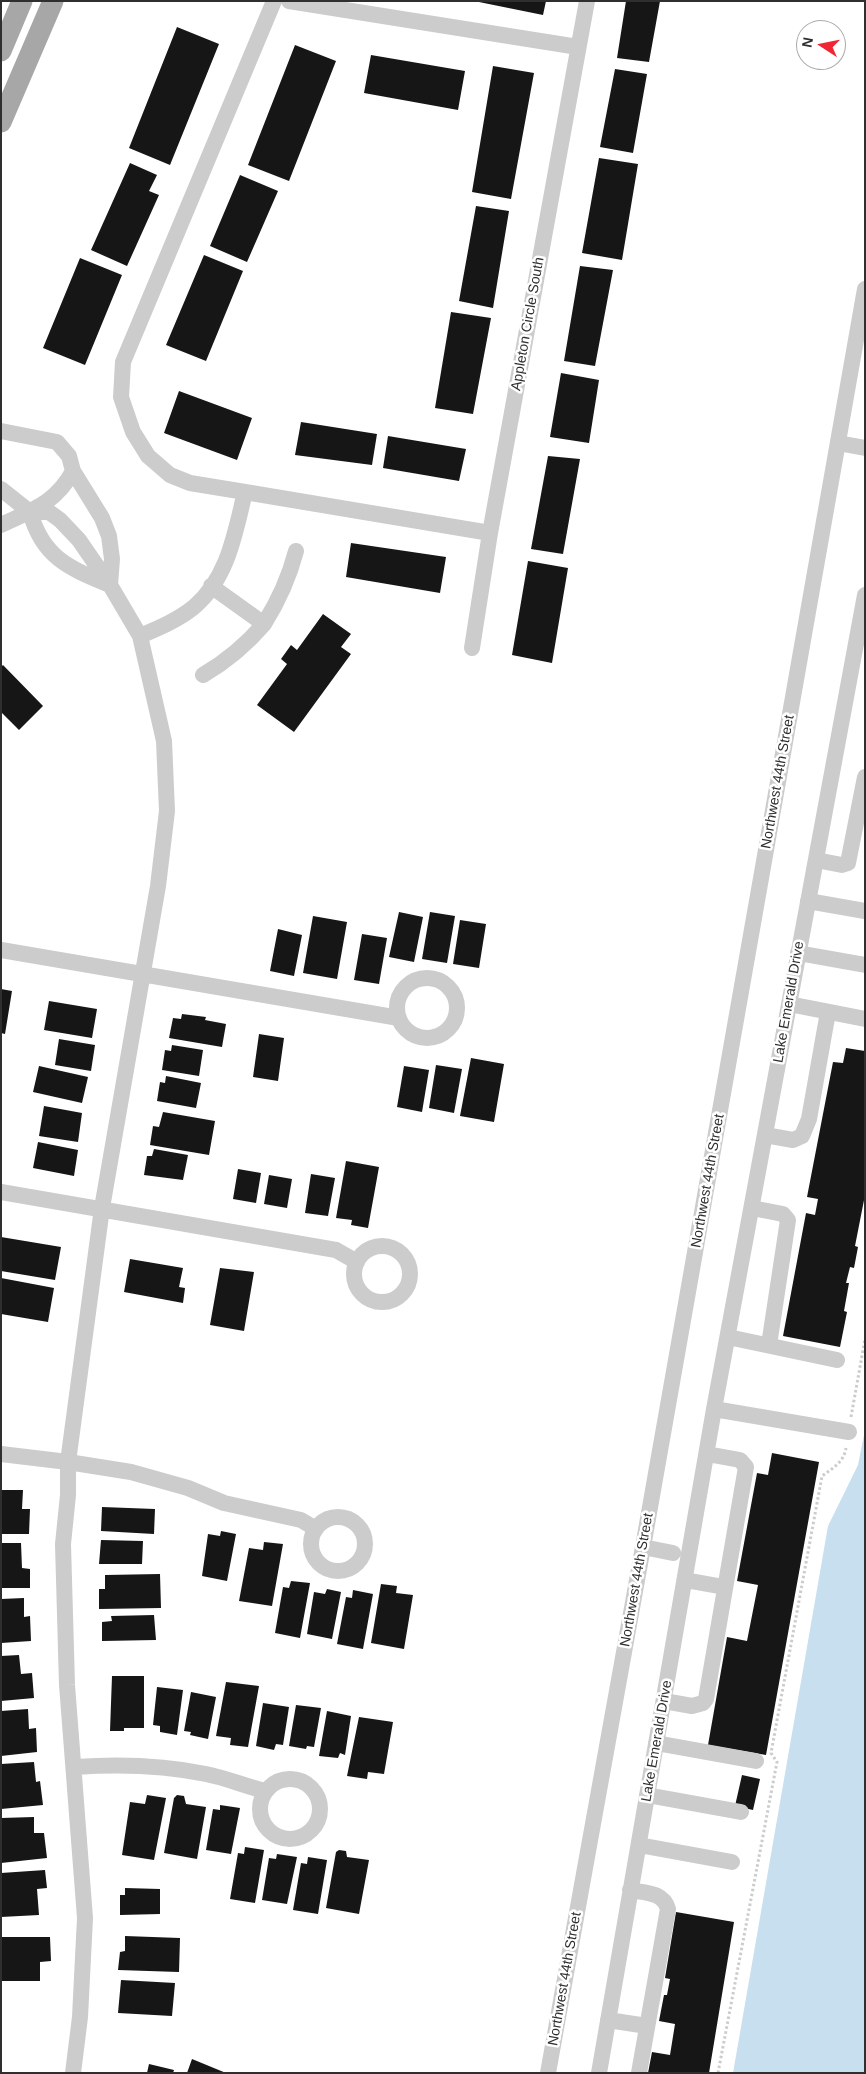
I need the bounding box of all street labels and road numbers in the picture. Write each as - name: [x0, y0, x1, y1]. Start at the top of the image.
- street label: Appleton Circle South: [508, 256, 548, 392]
- street label: Northwest 44th Street: [758, 714, 798, 850]
- street label: Lake Emerald Drive: [770, 940, 808, 1064]
- street label: Northwest 44th Street: [688, 1113, 728, 1249]
- street label: Northwest 44th Street: [617, 1512, 657, 1648]
- street label: Lake Emerald Drive: [638, 1679, 676, 1803]
- street label: Northwest 44th Street: [545, 1911, 585, 2047]

